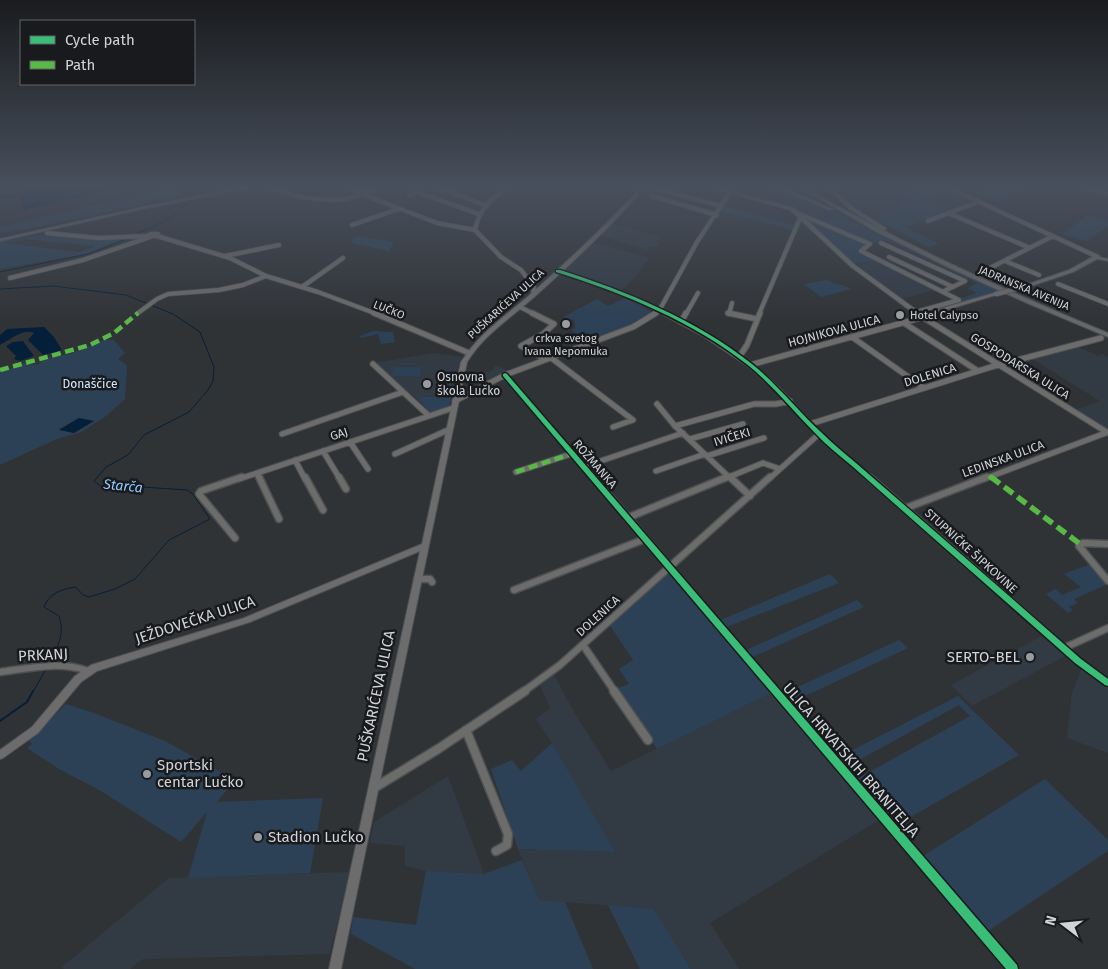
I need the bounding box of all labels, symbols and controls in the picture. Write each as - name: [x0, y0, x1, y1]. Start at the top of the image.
- legend: [20, 20, 195, 85]
- text: Cycle path: [65, 31, 135, 49]
- text: Path: [65, 56, 95, 74]
- street label: JADRANSKA AVENIJA: [977, 263, 1072, 313]
- street label: PUŠKARIĆEVA ULICA: [465, 265, 547, 342]
- street label: LUČKO: [371, 297, 407, 322]
- marker: Hotel Calypso: [894, 309, 906, 321]
- place label: Hotel Calypso: [910, 309, 978, 322]
- street label: HOJNIKOVA ULICA: [787, 312, 882, 350]
- marker: crkva svetog Ivana Nepomuka: [560, 318, 572, 330]
- street label: GOSPODARSKA ULICA: [968, 330, 1072, 402]
- place label: crkva svetog Ivana Nepomuka: [524, 332, 608, 358]
- street label: DOLENICA: [902, 360, 958, 390]
- place label: Osnovna škola Lučko: [437, 370, 500, 398]
- park label: Donaščice: [63, 377, 117, 391]
- marker: Osnovna škola Lučko: [421, 378, 433, 390]
- street label: IVIČEKI: [712, 424, 752, 449]
- street label: GAJ: [328, 425, 350, 443]
- street label: ROŽMANKA: [570, 436, 621, 491]
- street label: LEDINSKA ULICA: [960, 438, 1046, 480]
- water label: Starča: [102, 475, 144, 497]
- street label: STUPNIČKE ŠIPKOVINE: [922, 505, 1021, 596]
- street label: JEŽDOVEČKA ULICA: [133, 592, 258, 648]
- street label: DOLENICA: [573, 593, 623, 639]
- street label: PUŠKARIĆEVA ULICA: [353, 628, 399, 763]
- street label: PRKANJ: [18, 645, 68, 665]
- place label: SERTO-BEL: [947, 648, 1021, 666]
- marker: SERTO-BEL: [1024, 651, 1036, 663]
- street label: ULICA HRVATSKIH BRANITELJA: [779, 679, 923, 841]
- place label: Sportski centar Lučko: [157, 756, 244, 791]
- marker: Sportski centar Lučko: [141, 768, 153, 780]
- place label: Stadion Lučko: [268, 828, 364, 846]
- marker: Stadion Lučko: [252, 831, 264, 843]
- north arrow: [1038, 899, 1088, 949]
- text: N: [1042, 914, 1060, 927]

